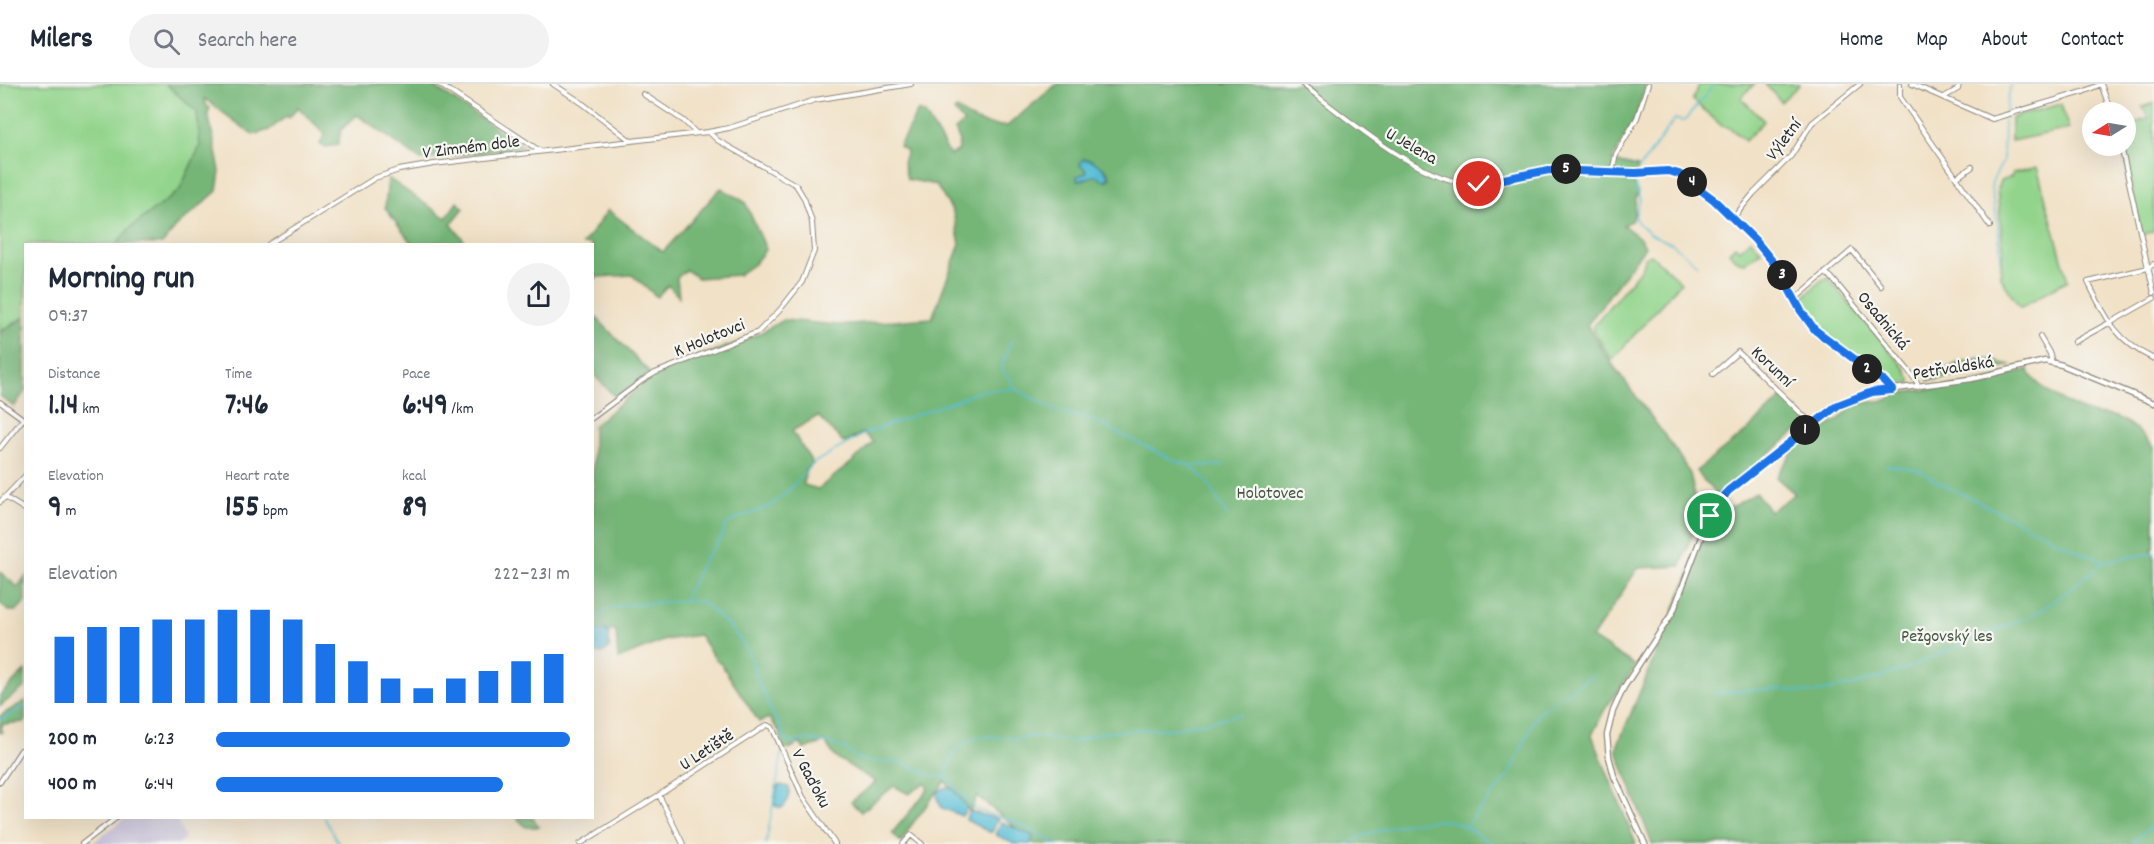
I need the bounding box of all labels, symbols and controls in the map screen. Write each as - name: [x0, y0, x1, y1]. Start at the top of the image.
- search box: [129, 14, 549, 68]
- text: Milers: [30, 21, 93, 61]
- icon: search: [150, 25, 183, 58]
- text: Search here: [198, 26, 297, 57]
- text: Home: [1839, 26, 1883, 56]
- text: Map: [1916, 26, 1948, 56]
- text: About: [1981, 26, 2028, 56]
- text: Contact: [2061, 26, 2124, 56]
- north arrow: [2082, 102, 2136, 156]
- map controls: [2082, 102, 2136, 156]
- street label: Výletní: [1761, 113, 1810, 167]
- street label: U Jelena: [1380, 122, 1442, 172]
- street label: V Zimném dole: [421, 130, 521, 167]
- pin: 5: [1551, 154, 1581, 184]
- text: 5: [1562, 157, 1570, 180]
- pin: [1453, 158, 1504, 209]
- icon: check: [1462, 167, 1495, 200]
- pin: 4: [1677, 167, 1707, 197]
- text: 4: [1689, 170, 1695, 193]
- text: Morning run: [48, 257, 195, 304]
- pin: 3: [1767, 260, 1797, 290]
- button: share: [507, 263, 570, 326]
- text: 3: [1778, 263, 1786, 286]
- street label: Osadnická: [1850, 287, 1914, 356]
- text: 09:37: [48, 303, 88, 331]
- street label: K Holotovci: [671, 314, 749, 365]
- street label: Korunní: [1744, 341, 1799, 396]
- street label: Petřvaldská: [1911, 351, 1996, 388]
- pin: 2: [1852, 354, 1882, 384]
- text: 2: [1864, 357, 1871, 380]
- text: Distance: [48, 363, 100, 386]
- text: Time: [225, 363, 252, 386]
- text: Pace: [402, 363, 430, 386]
- text: 1.14: [48, 386, 79, 429]
- text: 7:46: [225, 386, 269, 429]
- text: 6:49: [402, 386, 448, 429]
- text: km: [79, 398, 100, 421]
- text: /km: [448, 398, 474, 421]
- pin: 1: [1790, 415, 1820, 445]
- text: 1: [1803, 418, 1807, 441]
- text: Elevation: [48, 465, 104, 488]
- text: Heart rate: [225, 465, 290, 488]
- text: kcal: [402, 465, 426, 488]
- park label: Holotovec: [1237, 482, 1303, 507]
- text: 9: [48, 488, 62, 531]
- text: 155: [225, 488, 259, 531]
- text: 89: [402, 488, 428, 531]
- pin: [1684, 490, 1735, 541]
- icon: arrive: [1693, 499, 1726, 532]
- text: m: [62, 500, 76, 523]
- text: bpm: [259, 500, 288, 523]
- text: Elevation: [48, 561, 118, 589]
- text: 222–231 m: [494, 561, 570, 589]
- park label: Pežgovský les: [1901, 625, 1993, 650]
- street label: U Letiště: [675, 724, 740, 778]
- text: 200 m: [48, 726, 97, 754]
- text: 6:23: [144, 726, 175, 754]
- street label: V Gaďoku: [784, 745, 836, 813]
- text: 400 m: [48, 771, 96, 799]
- text: 6:44: [144, 771, 174, 799]

